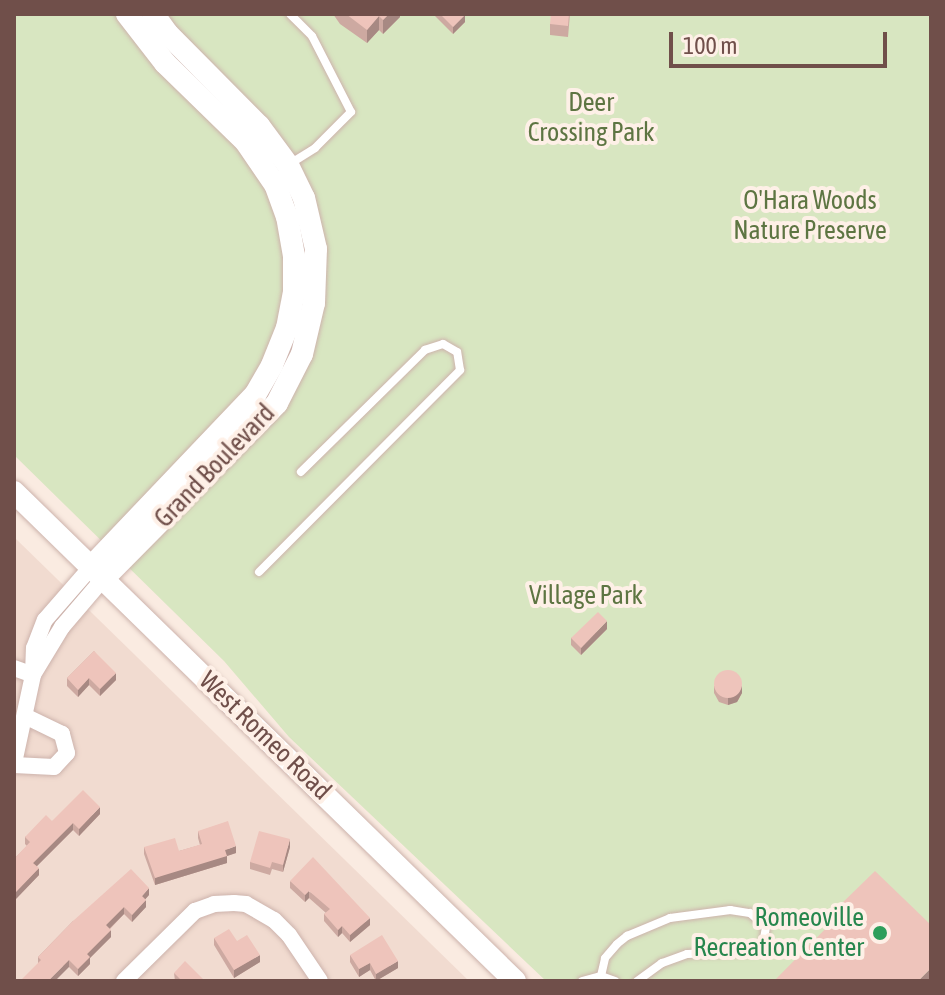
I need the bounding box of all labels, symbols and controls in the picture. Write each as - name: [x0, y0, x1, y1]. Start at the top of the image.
- scale bar: [673, 16, 891, 66]
- text: 100 m: [683, 32, 737, 59]
- park label: Deer Crossing Park: [528, 87, 654, 148]
- park label: O'Hara Woods Nature Preserve: [733, 185, 887, 246]
- street label: Grand Boulevard: [148, 398, 282, 534]
- park label: Village Park: [529, 580, 643, 612]
- street label: West Romeo Road: [193, 665, 337, 807]
- place label: Romeoville Recreation Center: [693, 902, 864, 964]
- marker: Romeoville Recreation Center: [871, 924, 889, 942]

